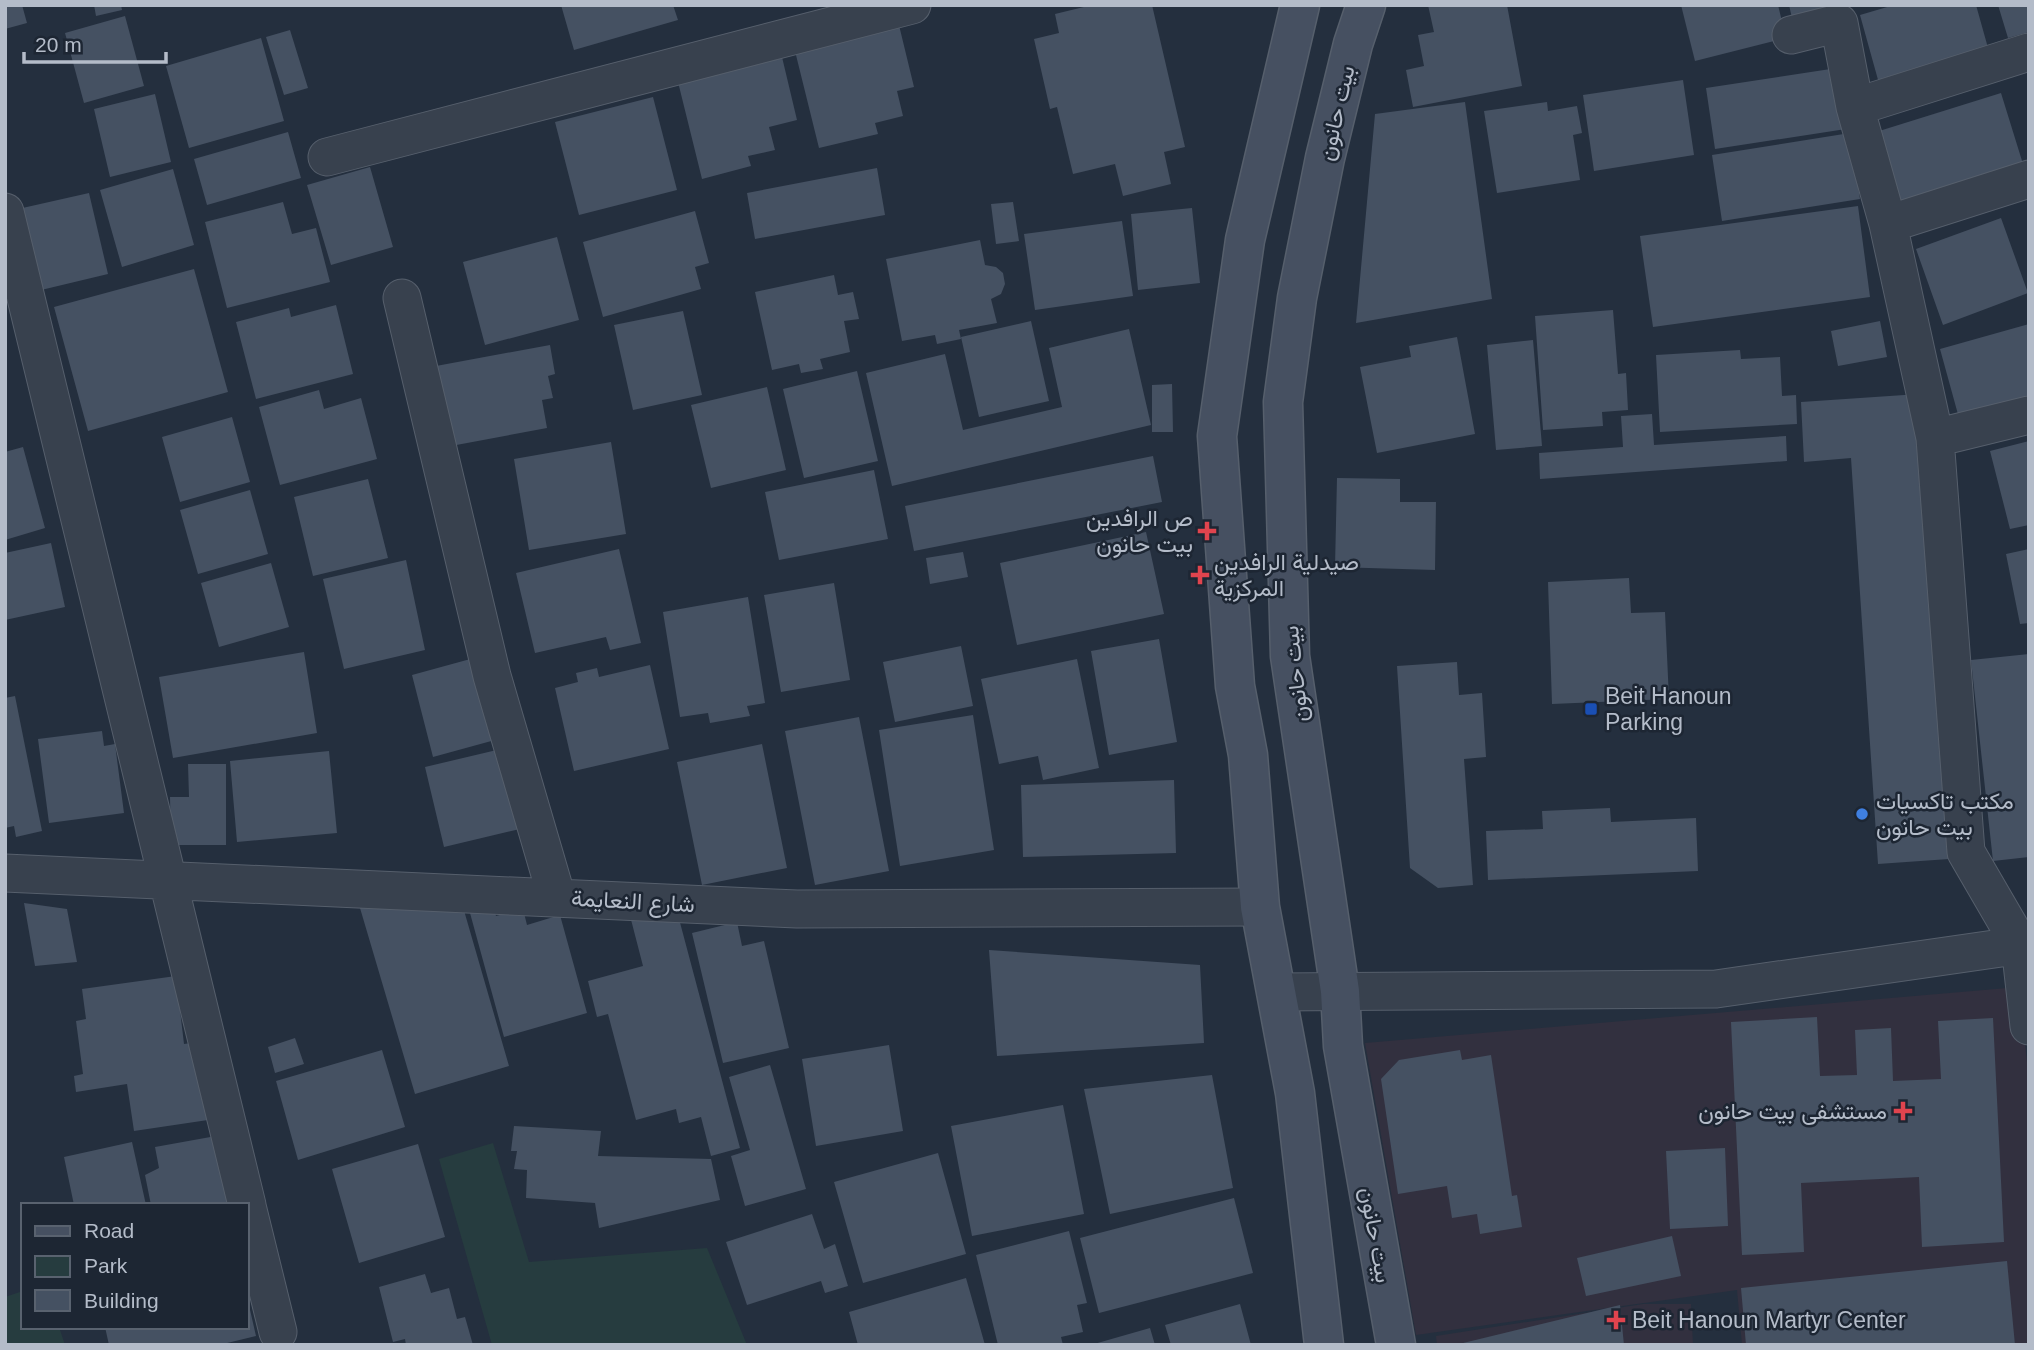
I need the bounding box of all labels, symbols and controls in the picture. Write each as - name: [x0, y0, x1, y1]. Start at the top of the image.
- scale bar: [24, 21, 166, 65]
- text: 20 m: [35, 33, 82, 56]
- street label: بيت حانون: [1312, 63, 1361, 163]
- place label: ص الرافدين بيت حانون: [1086, 505, 1193, 559]
- marker: ص الرافدين بيت حانون: [1199, 523, 1215, 539]
- place label: صيدلية الرافدين المركزية: [1214, 549, 1359, 603]
- marker: صيدلية الرافدين المركزية: [1192, 567, 1208, 583]
- street label: بيت حانون: [1277, 624, 1315, 723]
- place label: Beit Hanoun Parking: [1605, 683, 1732, 735]
- marker: Beit Hanoun Parking: [1583, 701, 1599, 717]
- place label: مكتب تاكسيات بيت حانون: [1876, 788, 2014, 842]
- marker: مكتب تاكسيات بيت حانون: [1854, 806, 1870, 822]
- street label: شارع النعايمة: [570, 885, 696, 920]
- place label: مستشفى بيت حانون: [1698, 1098, 1887, 1126]
- marker: مستشفى بيت حانون: [1893, 1101, 1913, 1121]
- street label: بيت حانون: [1353, 1185, 1397, 1285]
- legend: [21, 1203, 248, 1329]
- text: Road: [84, 1219, 134, 1242]
- text: Park: [84, 1254, 128, 1277]
- text: Building: [84, 1289, 159, 1312]
- place label: Beit Hanoun Martyr Center: [1632, 1307, 1906, 1333]
- marker: Beit Hanoun Martyr Center: [1606, 1310, 1626, 1330]

